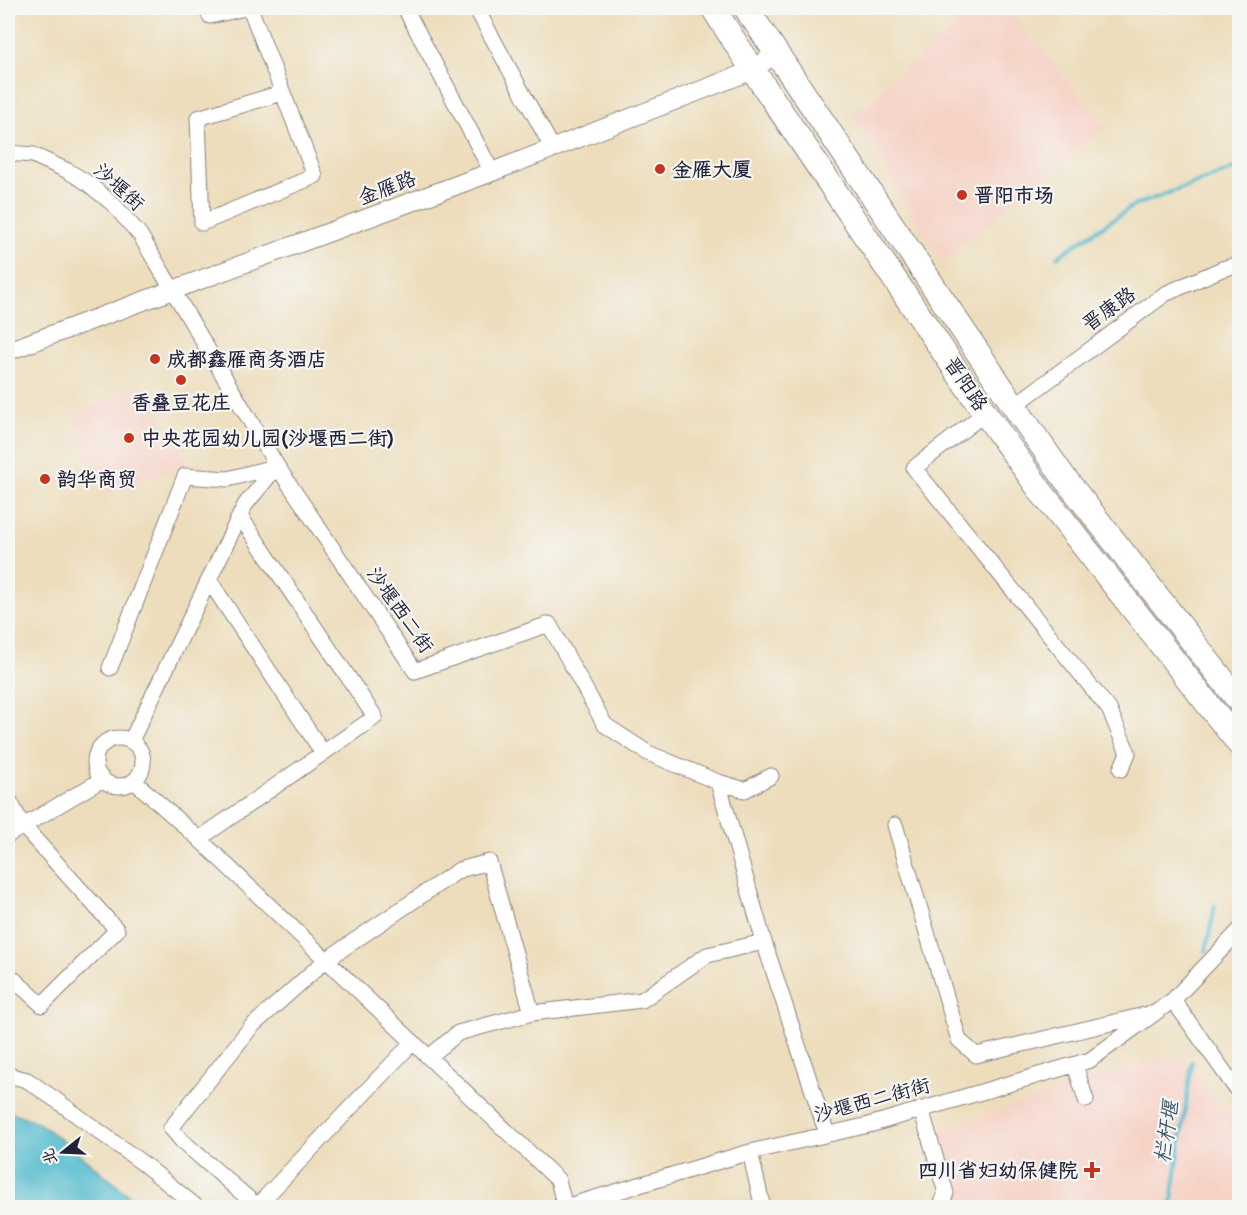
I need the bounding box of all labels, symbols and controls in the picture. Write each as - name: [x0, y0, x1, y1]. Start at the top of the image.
- place label: 金雁大厦: [672, 157, 752, 182]
- street label: 沙堰街: [88, 158, 150, 216]
- marker: 金雁大厦: [653, 162, 667, 176]
- street label: 金雁路: [355, 165, 420, 210]
- place label: 晋阳市场: [974, 183, 1054, 208]
- marker: 晋阳市场: [955, 188, 969, 202]
- street label: 晋康路: [1077, 281, 1141, 337]
- place label: 成都鑫雁商务酒店: [167, 347, 327, 372]
- marker: 成都鑫雁商务酒店: [148, 352, 162, 366]
- street label: 晋阳路: [939, 352, 994, 417]
- marker: 香叠豆花庄: [174, 373, 188, 387]
- place label: 香叠豆花庄: [131, 390, 231, 415]
- place label: 中央花园幼儿园(沙堰西二街): [141, 426, 394, 451]
- marker: 中央花园幼儿园(沙堰西二街): [122, 431, 136, 445]
- place label: 韵华商贸: [57, 467, 137, 492]
- marker: 韵华商贸: [38, 472, 52, 486]
- street label: 沙堰西二街: [361, 562, 439, 658]
- street label: 沙堰西二街街: [811, 1072, 933, 1128]
- water label: 栏杆堰: [1149, 1097, 1185, 1165]
- north arrow: [33, 1122, 93, 1182]
- text: 北: [38, 1146, 62, 1167]
- place label: 四川省妇幼保健院: [918, 1158, 1078, 1183]
- marker: 四川省妇幼保健院: [1083, 1161, 1101, 1179]

